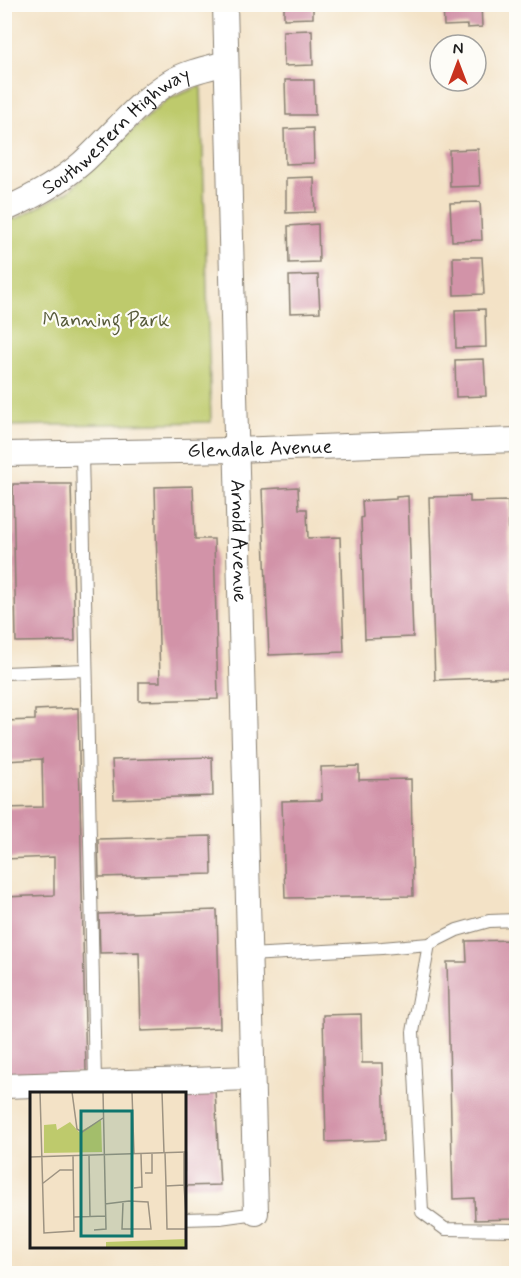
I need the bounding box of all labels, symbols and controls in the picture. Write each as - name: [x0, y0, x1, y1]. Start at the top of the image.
- north arrow: [428, 33, 488, 93]
- text: N: [453, 39, 463, 60]
- street label: Southwestern Highway: [37, 61, 194, 201]
- park label: Manning Park: [43, 307, 169, 336]
- street label: Glendale Avenue: [187, 433, 333, 464]
- street label: Arnold Avenue: [224, 479, 254, 603]
- inset map: [30, 1092, 186, 1248]

